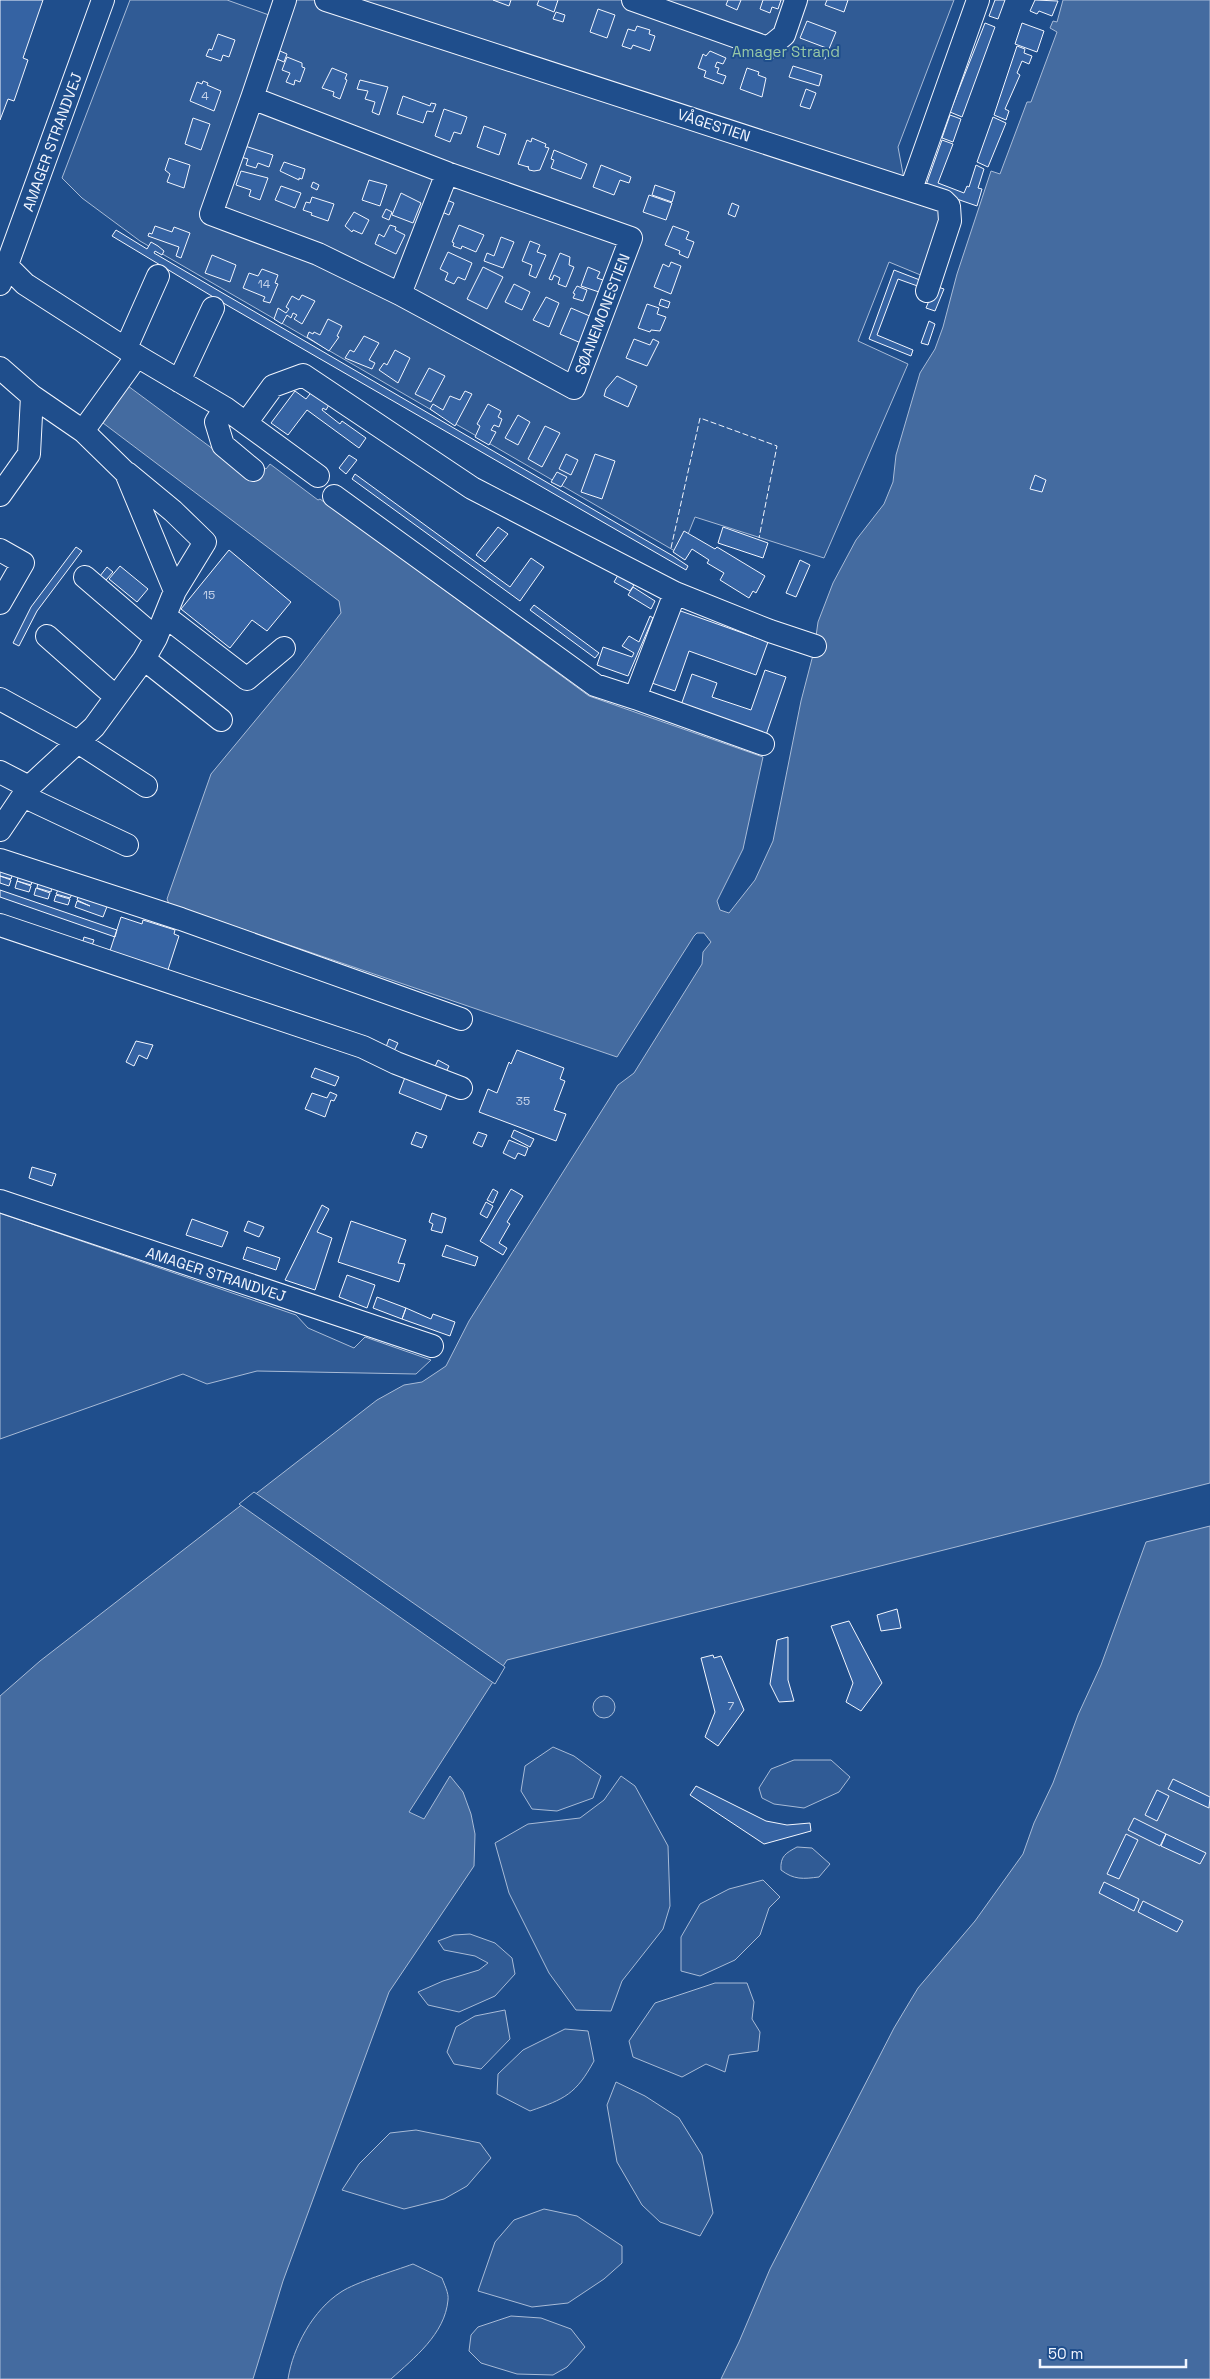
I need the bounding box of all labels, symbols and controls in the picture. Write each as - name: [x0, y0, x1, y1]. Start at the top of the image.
- park label: Amager Strand: [732, 42, 840, 61]
- street label: AMAGER STRANDVEJ: [18, 70, 86, 214]
- house number: 4: [201, 88, 209, 104]
- street label: VÅGESTIEN: [675, 104, 753, 146]
- street label: SØANEMONESTIEN: [570, 251, 634, 377]
- house number: 14: [258, 276, 271, 292]
- house number: 15: [203, 587, 215, 603]
- house number: 35: [516, 1093, 530, 1109]
- street label: AMAGER STRANDVEJ: [144, 1242, 289, 1306]
- house number: 7: [728, 1698, 735, 1714]
- scale bar: [1040, 2336, 1186, 2368]
- text: 50 m: [1048, 2344, 1083, 2363]

